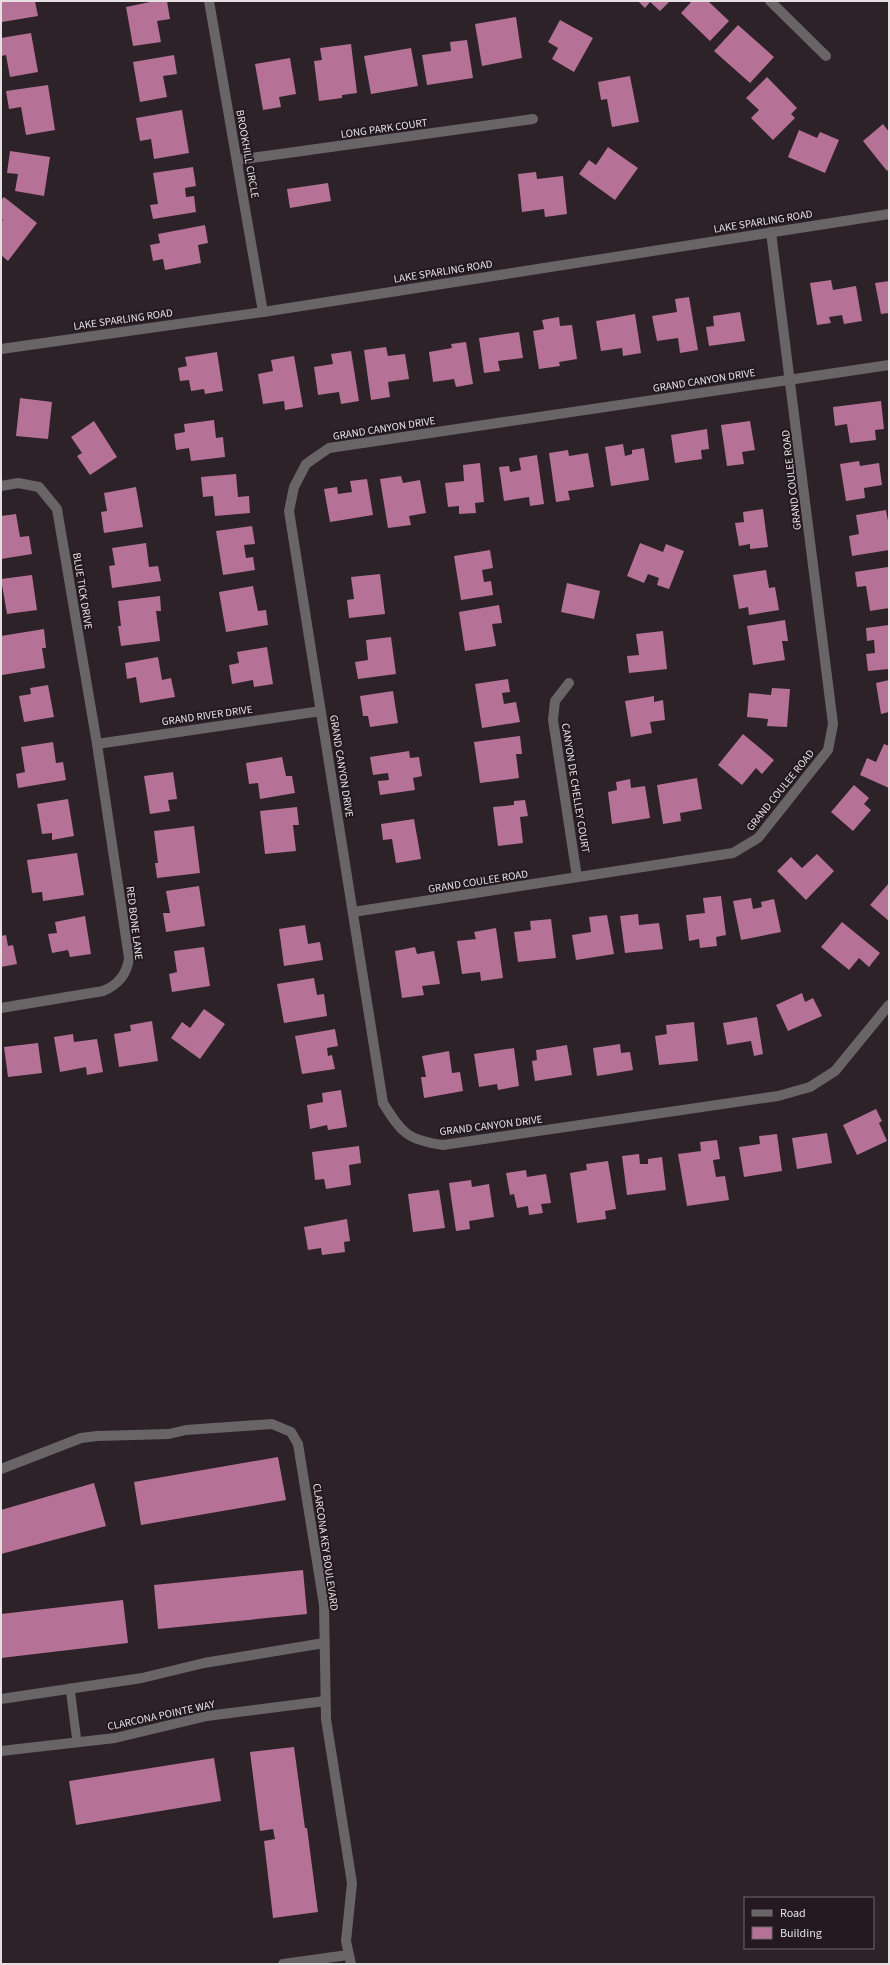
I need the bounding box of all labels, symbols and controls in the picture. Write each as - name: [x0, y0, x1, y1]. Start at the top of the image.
- street label: BROOKHILL CIRCLE: [232, 109, 263, 200]
- street label: LONG PARK COURT: [340, 115, 428, 142]
- street label: LAKE SPARLING ROAD: [712, 206, 814, 237]
- street label: LAKE SPARLING ROAD: [392, 256, 494, 287]
- street label: LAKE SPARLING ROAD: [72, 305, 174, 334]
- street label: GRAND CANYON DRIVE: [652, 365, 757, 396]
- street label: GRAND CANYON DRIVE: [332, 413, 437, 444]
- street label: GRAND COULEE ROAD: [778, 429, 805, 531]
- street label: BLUE TICK DRIVE: [69, 552, 96, 631]
- street label: GRAND RIVER DRIVE: [161, 702, 254, 729]
- street label: GRAND CANYON DRIVE: [326, 714, 357, 819]
- street label: CANYON DE CHELLEY COURT: [558, 722, 593, 854]
- street label: GRAND COULEE ROAD: [743, 746, 818, 834]
- street label: GRAND COULEE ROAD: [427, 866, 529, 897]
- street label: RED BONE LANE: [123, 885, 146, 961]
- street label: GRAND CANYON DRIVE: [439, 1112, 544, 1139]
- street label: CLARCONA KEY BOULEVARD: [309, 1482, 342, 1612]
- street label: CLARCONA POINTE WAY: [106, 1697, 217, 1734]
- legend: [744, 1897, 874, 1949]
- text: Road: [780, 1905, 806, 1922]
- text: Building: [780, 1925, 822, 1942]

